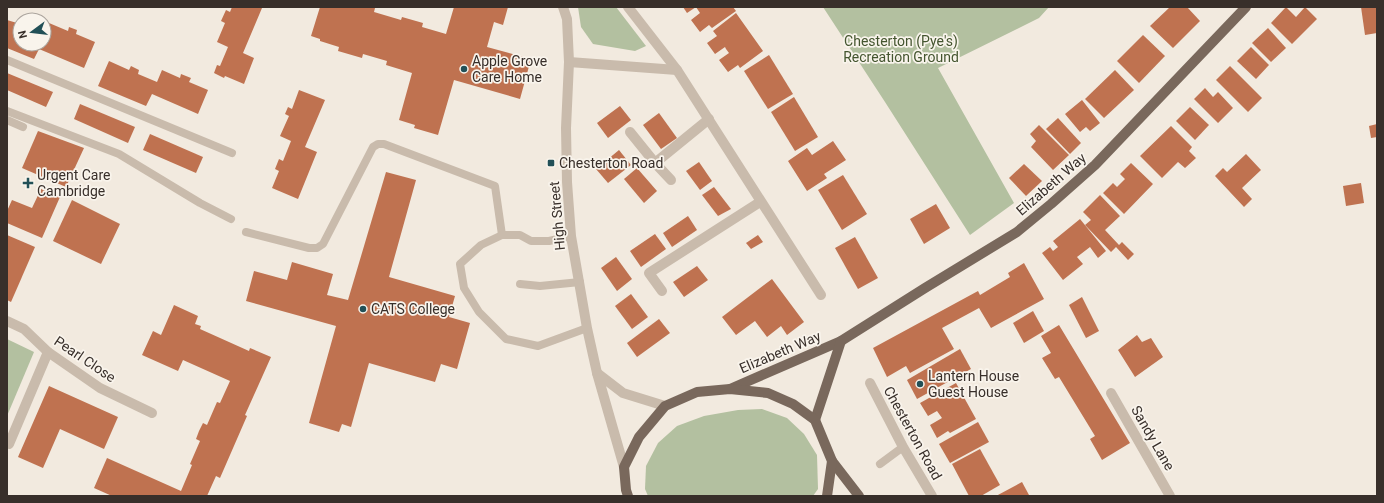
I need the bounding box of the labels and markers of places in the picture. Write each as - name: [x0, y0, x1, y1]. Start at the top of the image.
- place label: Apple Grove Care Home: [472, 53, 547, 85]
- marker: Apple Grove Care Home: [459, 64, 469, 74]
- place label: Chesterton Road: [559, 155, 663, 171]
- marker: Chesterton Road: [546, 158, 556, 168]
- place label: Urgent Care Cambridge: [37, 167, 111, 199]
- marker: Urgent Care Cambridge: [22, 177, 34, 189]
- place label: CATS College: [371, 301, 455, 317]
- marker: CATS College: [358, 304, 368, 314]
- place label: Lantern House Guest House: [928, 368, 1019, 400]
- marker: Lantern House Guest House: [915, 379, 925, 389]

